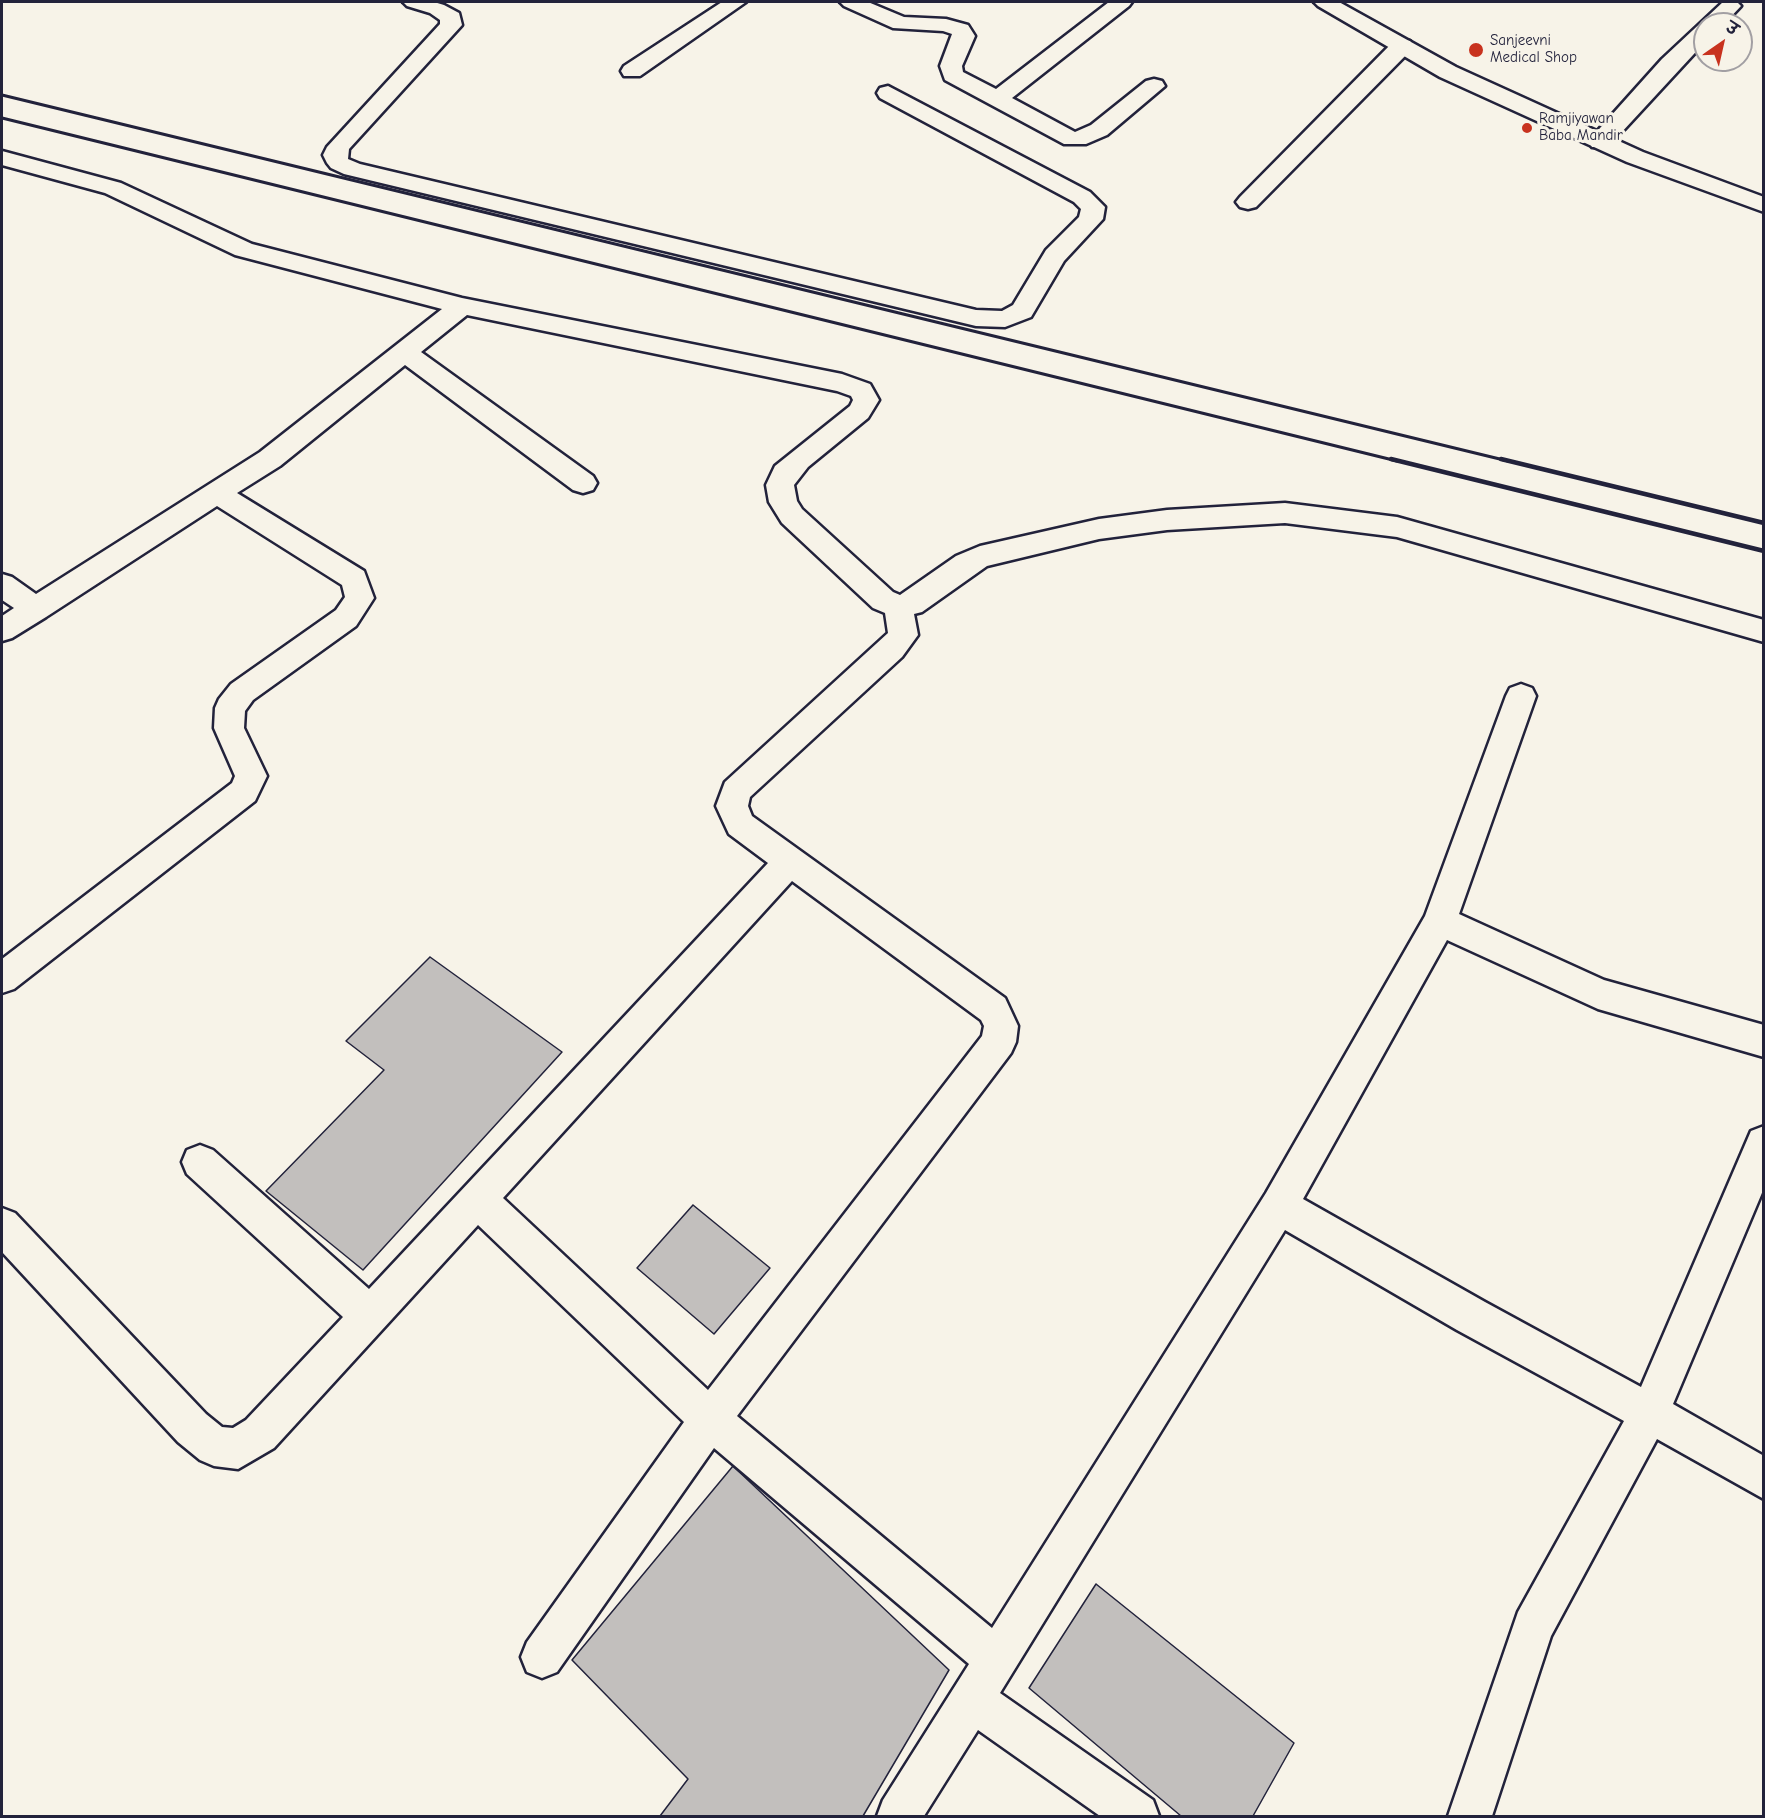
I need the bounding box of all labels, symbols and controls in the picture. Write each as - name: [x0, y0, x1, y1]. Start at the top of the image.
- north arrow: [1693, 12, 1753, 72]
- text: उ: [1722, 18, 1741, 39]
- place label: Sanjeevni Medical Shop: [1490, 32, 1577, 67]
- marker: Sanjeevni Medical Shop: [1467, 41, 1485, 59]
- place label: Ramjiyawan Baba Mandir: [1539, 110, 1623, 145]
- marker: Ramjiyawan Baba Mandir: [1520, 121, 1534, 135]

